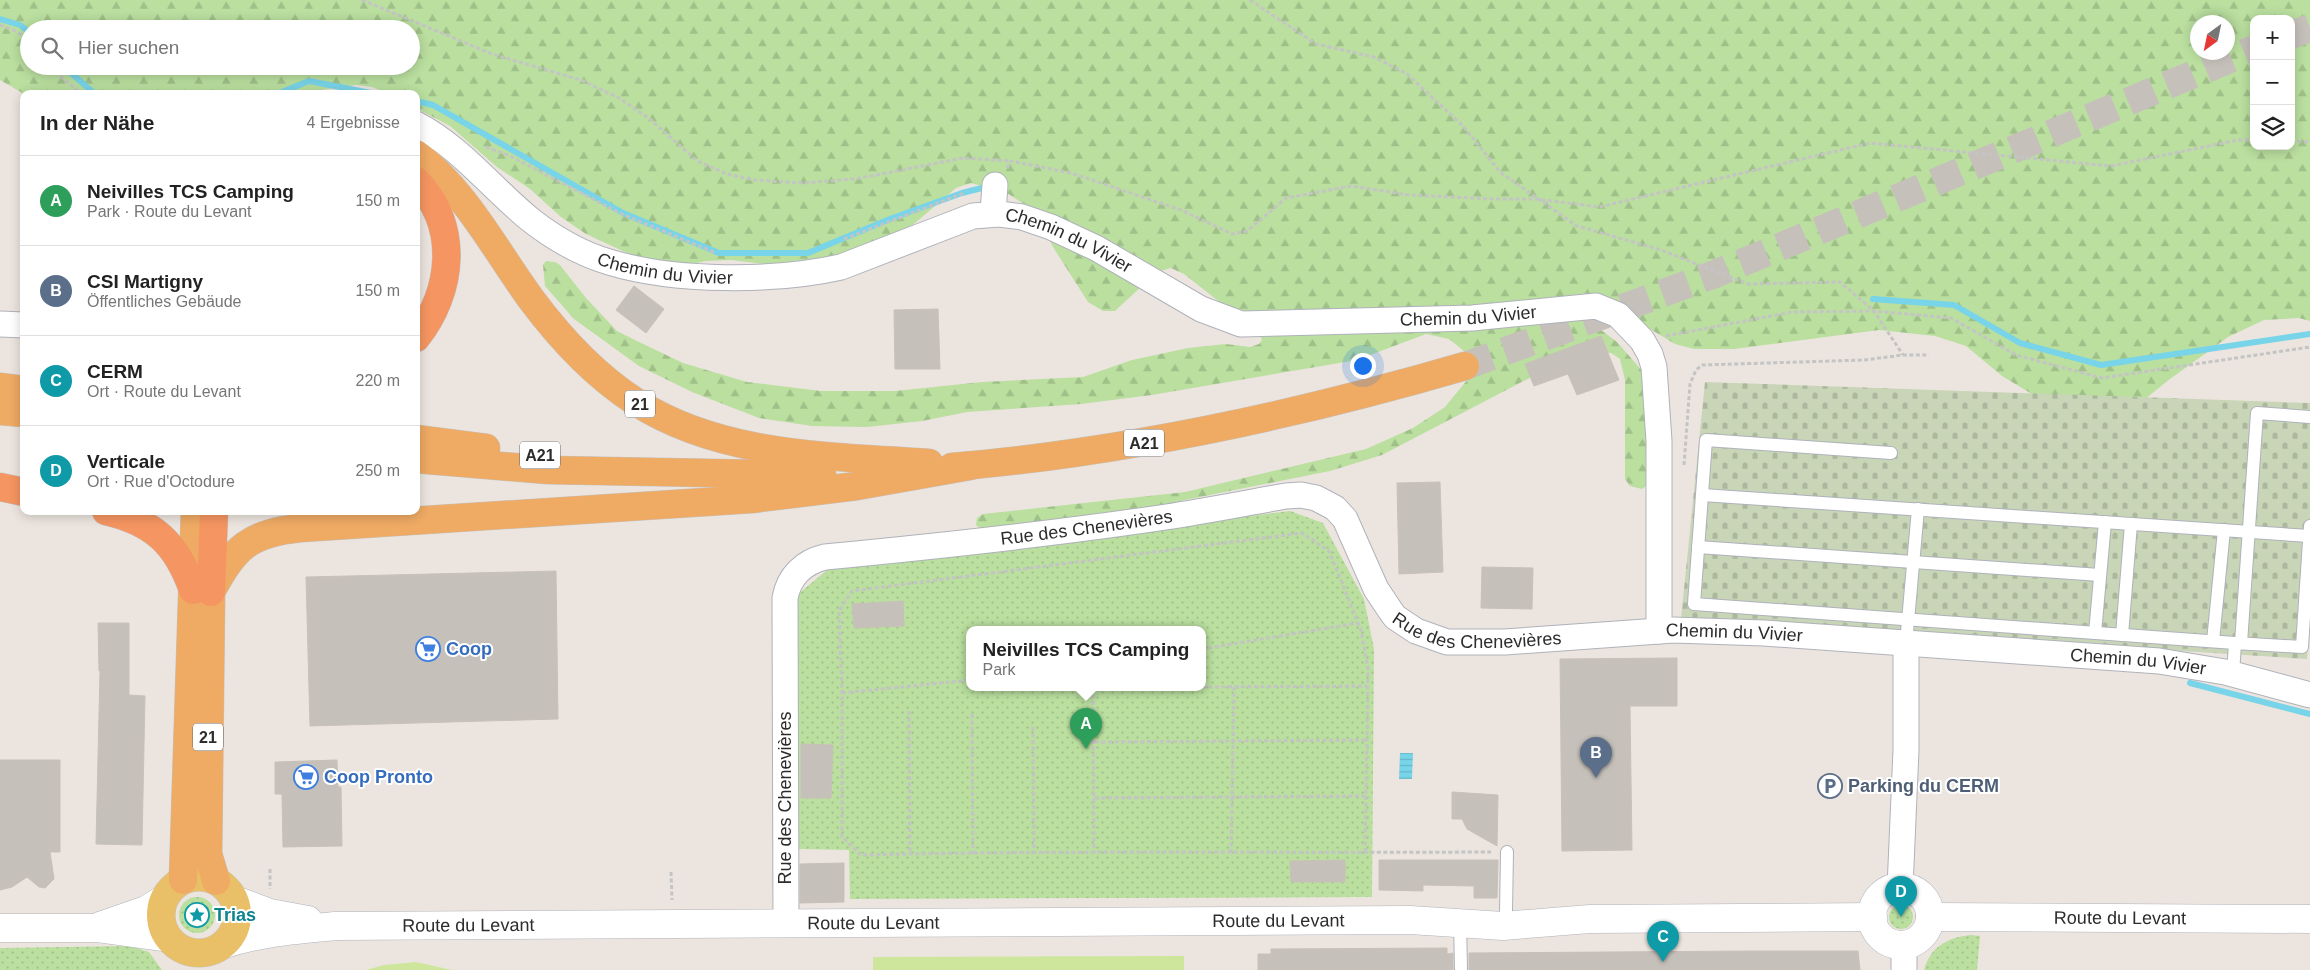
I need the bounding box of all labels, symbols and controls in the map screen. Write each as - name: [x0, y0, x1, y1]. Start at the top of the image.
- north arrow: [2190, 15, 2235, 60]
- map controls: [2250, 15, 2295, 150]
- button: +: [2250, 15, 2295, 60]
- search box: [20, 20, 420, 75]
- icon: search: [38, 34, 66, 62]
- text: Hier suchen: [78, 37, 179, 58]
- button: −: [2250, 60, 2295, 105]
- button: layers: [2250, 105, 2295, 150]
- text: In der Nähe: [40, 111, 154, 134]
- text: 4 Ergebnisse: [307, 114, 400, 131]
- text: Neivilles TCS Camping: [87, 181, 294, 202]
- text: A: [50, 192, 62, 209]
- text: 150 m: [356, 192, 400, 209]
- text: Park · Route du Levant: [87, 203, 252, 220]
- street label: Chemin du Vivier: [1004, 205, 1135, 277]
- street label: Chemin du Vivier: [595, 249, 733, 288]
- text: CSI Martigny: [87, 271, 203, 292]
- text: B: [50, 282, 62, 299]
- text: 150 m: [356, 282, 400, 299]
- text: Öffentliches Gebäude: [87, 293, 241, 310]
- street label: Chemin du Vivier: [1400, 302, 1537, 330]
- your location: [1350, 353, 1376, 379]
- text: CERM: [87, 361, 143, 382]
- text: C: [50, 372, 62, 389]
- text: 220 m: [356, 372, 400, 389]
- text: Ort · Route du Levant: [87, 383, 241, 400]
- road number: 21: [625, 390, 655, 418]
- road number: A21: [1124, 429, 1164, 456]
- road number: A21: [520, 442, 560, 468]
- text: Verticale: [87, 451, 165, 472]
- text: D: [50, 462, 62, 479]
- text: 250 m: [356, 462, 400, 479]
- text: Ort · Rue d'Octodure: [87, 473, 235, 490]
- street label: Rue des Chenevières: [999, 506, 1174, 549]
- street label: Rue des Chenevières: [1389, 608, 1562, 652]
- street label: Chemin du Vivier: [1665, 620, 1803, 646]
- popup: [966, 626, 1206, 691]
- supermarket icon: Coop: [415, 636, 441, 662]
- place label: Coop: [446, 639, 492, 659]
- text: Neivilles TCS Camping: [983, 639, 1189, 660]
- street label: Chemin du Vivier: [2069, 645, 2208, 679]
- text: Park: [983, 661, 1015, 678]
- pin: A: [1070, 708, 1102, 749]
- street label: Rue des Chenevières: [775, 711, 795, 885]
- road number: 21: [193, 724, 223, 750]
- pin: B: [1580, 737, 1612, 778]
- supermarket icon: Coop Pronto: [293, 764, 319, 790]
- place label: Coop Pronto: [324, 767, 433, 787]
- parking icon: Parking du CERM: [1817, 773, 1843, 799]
- place label: Parking du CERM: [1848, 776, 1999, 796]
- pin: D: [1885, 876, 1917, 917]
- place icon: Trias: [184, 902, 210, 928]
- place label: Trias: [214, 905, 256, 925]
- street label: Route du Levant: [2054, 908, 2186, 928]
- street label: Route du Levant: [1212, 910, 1344, 931]
- street label: Route du Levant: [807, 913, 939, 933]
- street label: Route du Levant: [402, 915, 534, 936]
- pin: C: [1647, 921, 1679, 962]

